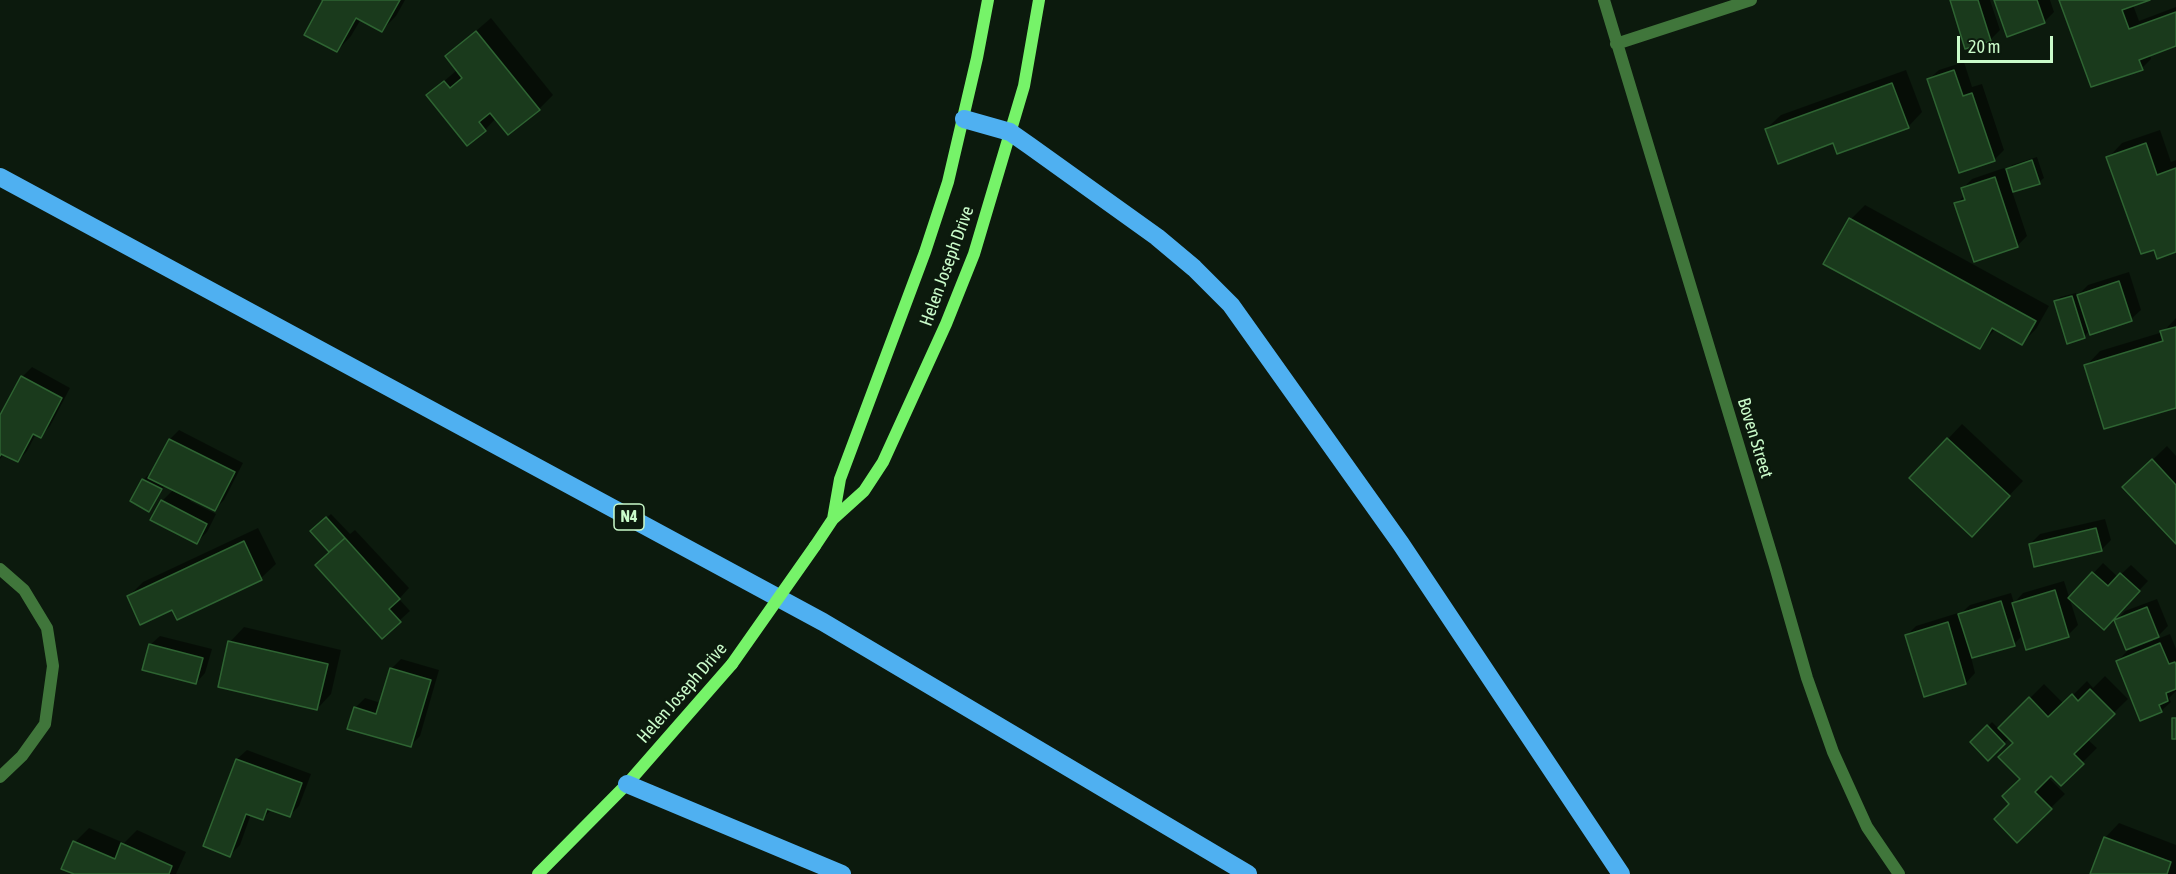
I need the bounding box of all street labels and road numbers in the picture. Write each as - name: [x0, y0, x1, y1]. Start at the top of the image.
- street label: Helen Joseph Drive: [915, 203, 979, 329]
- street label: Boven Street: [1733, 395, 1777, 481]
- road number: N4: [614, 504, 644, 530]
- street label: Helen Joseph Drive: [633, 638, 731, 748]

